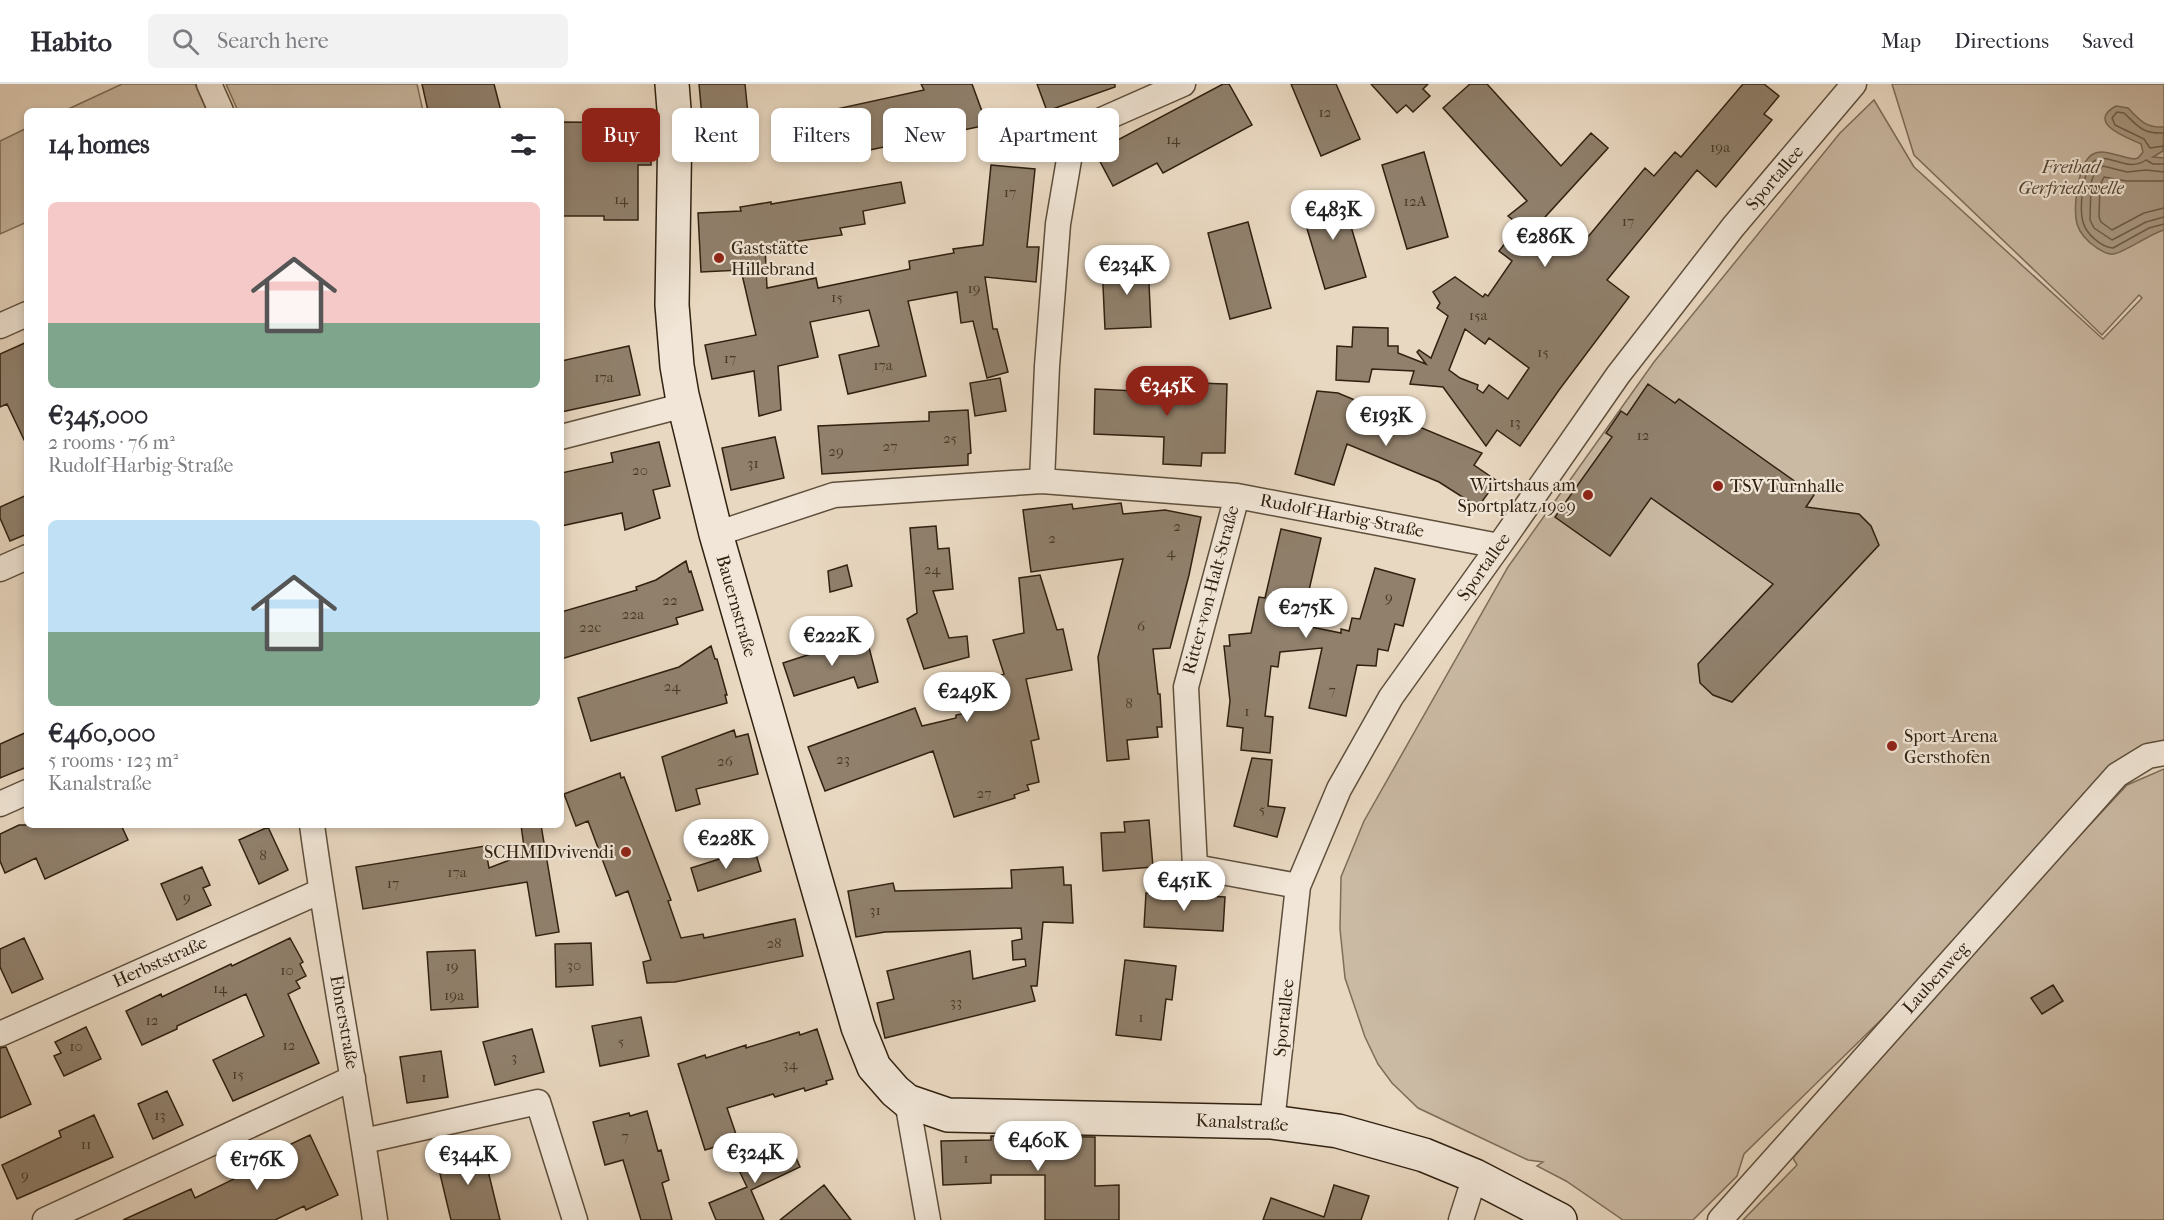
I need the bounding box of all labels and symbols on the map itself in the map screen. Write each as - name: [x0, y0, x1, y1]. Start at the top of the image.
- house number: 12: [1318, 103, 1332, 121]
- house number: 14: [1166, 130, 1181, 148]
- house number: 19a: [1710, 138, 1731, 156]
- street label: Sportallee: [1742, 141, 1808, 215]
- park label: Freibad Gerfriedswelle: [2018, 157, 2124, 199]
- house number: 17: [1004, 183, 1016, 201]
- house number: 14: [614, 190, 629, 208]
- pin: €483K: [1291, 190, 1375, 241]
- house number: 12A: [1404, 192, 1427, 210]
- house number: 17: [1622, 212, 1634, 230]
- pin: €286K: [1503, 217, 1587, 268]
- place label: Gaststätte Hillebrand: [731, 238, 815, 280]
- pin: €234K: [1085, 245, 1169, 296]
- marker: Gaststätte Hillebrand: [712, 251, 726, 265]
- house number: 19: [967, 279, 981, 297]
- house number: 15: [831, 288, 843, 306]
- house number: 15a: [1469, 306, 1488, 324]
- house number: 15: [1537, 343, 1549, 361]
- house number: 17: [724, 349, 736, 367]
- house number: 17a: [873, 356, 894, 374]
- pin: €345K: [1125, 366, 1209, 417]
- house number: 17a: [594, 368, 615, 386]
- pin: €193K: [1344, 396, 1428, 447]
- house number: 13: [1509, 413, 1521, 431]
- house number: 12: [1636, 426, 1650, 444]
- house number: 25: [943, 429, 957, 447]
- house number: 27: [883, 437, 897, 455]
- house number: 29: [828, 442, 844, 460]
- house number: 31: [747, 454, 759, 472]
- house number: 20: [632, 461, 648, 479]
- place label: Wirtshaus am Sportplatz 1909: [1457, 475, 1576, 517]
- place label: TSV Turnhalle: [1730, 476, 1844, 497]
- marker: TSV Turnhalle: [1711, 479, 1725, 493]
- marker: Wirtshaus am Sportplatz 1909: [1581, 488, 1595, 502]
- street label: Rudolf-Harbig-Straße: [1258, 490, 1426, 542]
- street label: Ritter-von-Halt-Straße: [1178, 503, 1244, 677]
- house number: 2: [1173, 517, 1181, 535]
- house number: 2: [1048, 529, 1056, 547]
- street label: Sportallee: [1453, 529, 1515, 605]
- house number: 4: [1167, 543, 1177, 561]
- street label: Bauernstraße: [711, 553, 761, 659]
- house number: 24: [924, 560, 941, 578]
- pin: €275K: [1264, 588, 1348, 639]
- house number: 9: [1385, 588, 1393, 606]
- house number: 22: [662, 591, 678, 609]
- house number: 22a: [622, 605, 645, 623]
- pin: €222K: [790, 616, 874, 667]
- house number: 6: [1137, 617, 1146, 635]
- house number: 22c: [579, 618, 601, 636]
- pin: €249K: [925, 672, 1009, 723]
- house number: 24: [664, 677, 681, 695]
- house number: 7: [1328, 681, 1336, 699]
- house number: 8: [1125, 694, 1133, 712]
- house number: 1: [1244, 702, 1250, 720]
- place label: Sport-Arena Gersthofen: [1904, 726, 1998, 768]
- marker: Sport-Arena Gersthofen: [1885, 739, 1899, 753]
- house number: 23: [836, 750, 850, 768]
- house number: 26: [717, 752, 734, 770]
- house number: 27: [977, 784, 991, 802]
- house number: 5: [1259, 800, 1265, 818]
- pin: €228K: [684, 819, 768, 870]
- place label: SCHMIDvivendi: [484, 842, 615, 863]
- marker: SCHMIDvivendi: [619, 845, 633, 859]
- house number: 8: [259, 846, 267, 864]
- pin: €451K: [1142, 861, 1226, 912]
- house number: 17a: [447, 863, 468, 881]
- house number: 17: [387, 874, 399, 892]
- house number: 9: [183, 888, 191, 906]
- house number: 31: [869, 901, 881, 919]
- street label: Herbststraße: [110, 932, 210, 992]
- house number: 28: [766, 934, 782, 952]
- street label: Laubenweg: [1898, 938, 1974, 1018]
- house number: 30: [567, 956, 581, 974]
- house number: 19: [445, 957, 459, 975]
- house number: 10: [280, 961, 294, 979]
- street label: Ebnerstraße: [325, 973, 363, 1071]
- street label: Sportallee: [1269, 978, 1299, 1058]
- house number: 14: [213, 979, 228, 997]
- house number: 19a: [444, 986, 465, 1004]
- house number: 33: [950, 993, 962, 1011]
- house number: 1: [1138, 1008, 1144, 1026]
- house number: 12: [145, 1011, 159, 1029]
- house number: 5: [618, 1032, 624, 1050]
- house number: 12: [282, 1036, 296, 1054]
- house number: 10: [69, 1037, 83, 1055]
- house number: 3: [511, 1048, 517, 1066]
- house number: 34: [782, 1055, 799, 1073]
- house number: 15: [232, 1065, 244, 1083]
- house number: 1: [421, 1068, 427, 1086]
- house number: 13: [154, 1106, 166, 1124]
- street label: Kanalstraße: [1195, 1110, 1289, 1136]
- pin: €460K: [996, 1121, 1080, 1172]
- house number: 7: [621, 1127, 629, 1145]
- pin: €324K: [713, 1133, 797, 1184]
- house number: 11: [81, 1135, 91, 1153]
- pin: €344K: [426, 1135, 510, 1186]
- pin: €176K: [215, 1140, 299, 1191]
- house number: 1: [963, 1149, 969, 1167]
- house number: 9: [21, 1166, 29, 1184]

